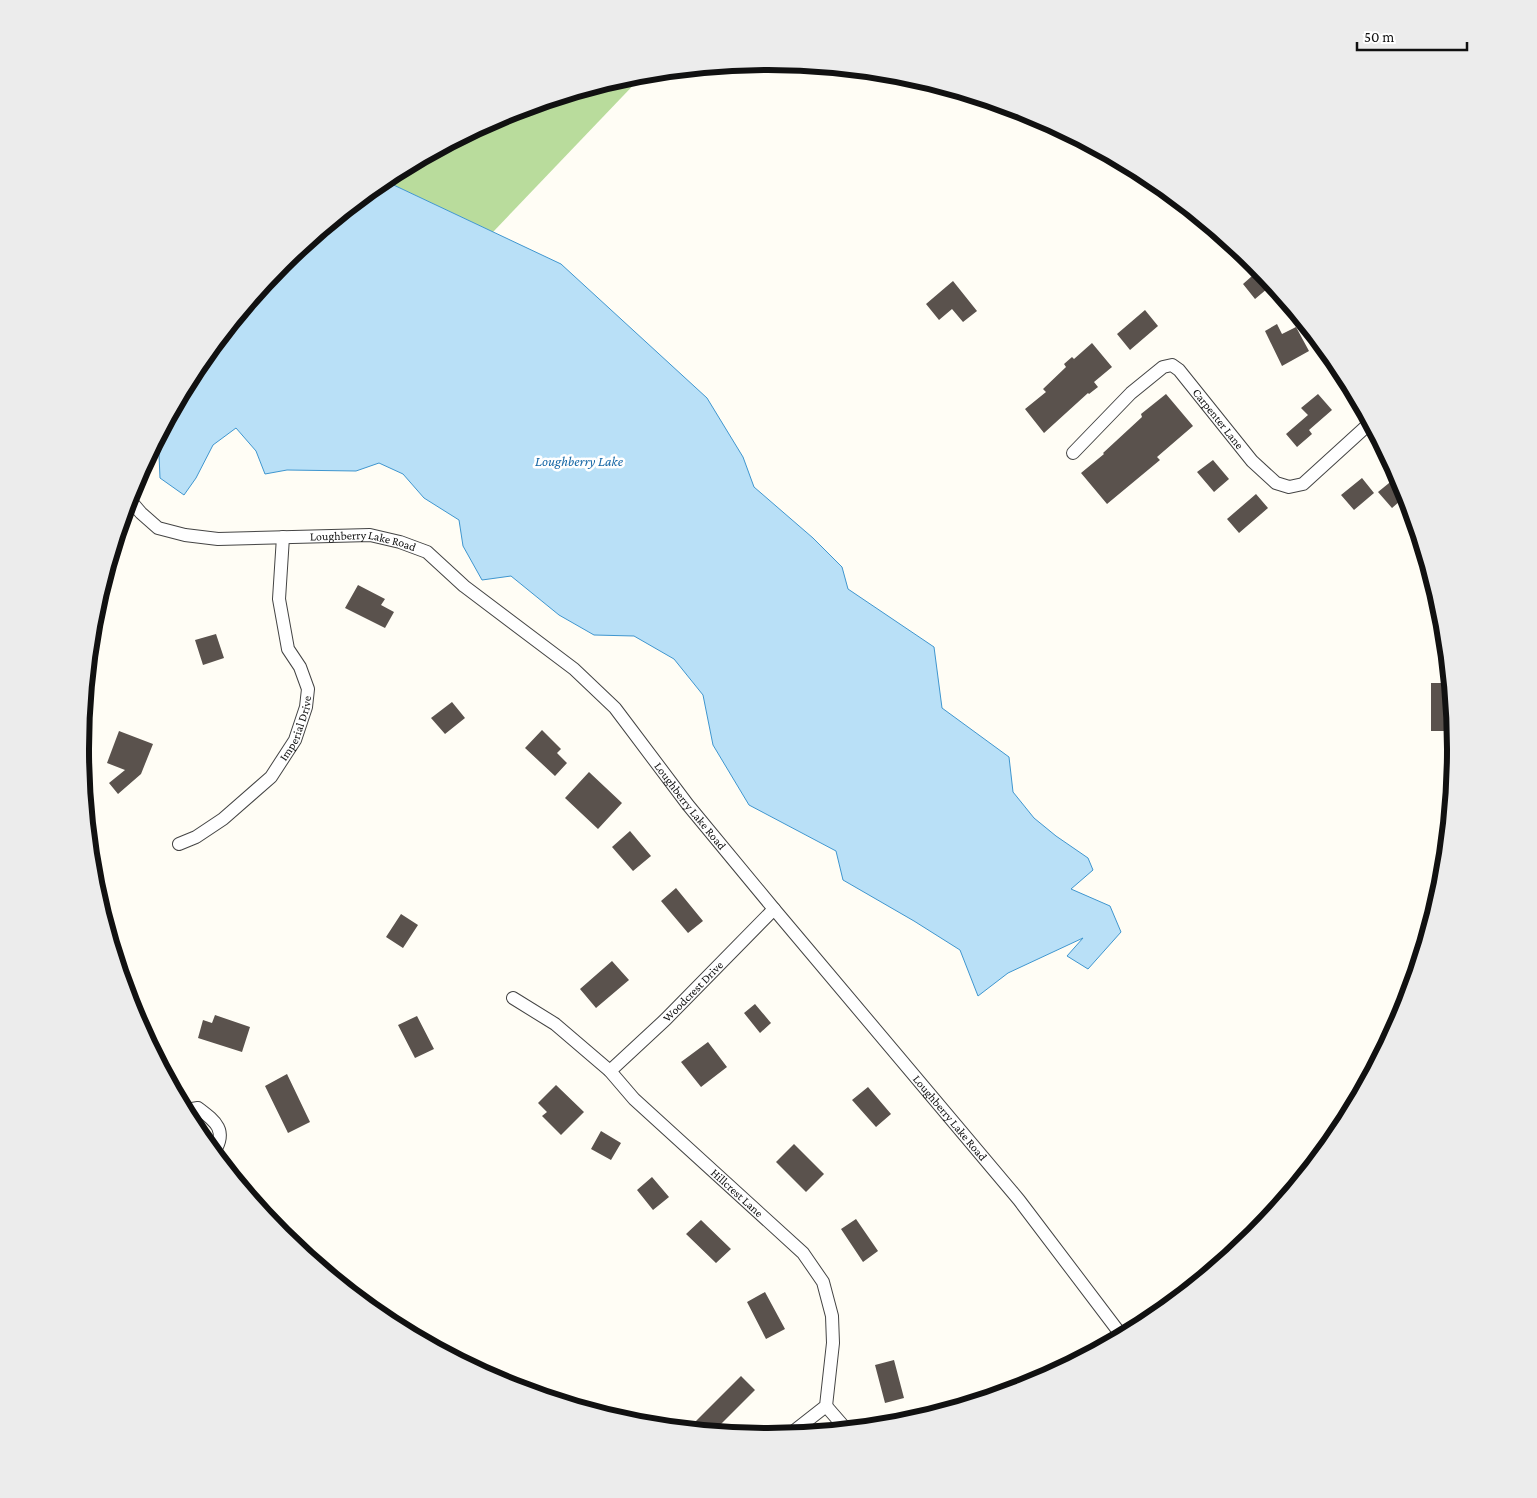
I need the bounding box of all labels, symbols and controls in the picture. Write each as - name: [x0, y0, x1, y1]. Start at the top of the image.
- scale bar: [1357, 20, 1467, 52]
- text: 50 m: [1364, 29, 1394, 45]
- street label: Carpenter Lane: [1190, 386, 1247, 452]
- water label: Loughberry Lake: [535, 453, 624, 469]
- street label: Loughberry Lake Road: [310, 528, 419, 555]
- street label: Imperial Drive: [276, 695, 314, 763]
- street label: Loughberry Lake Road: [651, 759, 729, 853]
- street label: Woodcrest Drive: [660, 958, 726, 1025]
- street label: Loughberry Lake Road: [910, 1072, 990, 1164]
- street label: Hillcrest Lane: [708, 1166, 766, 1220]

